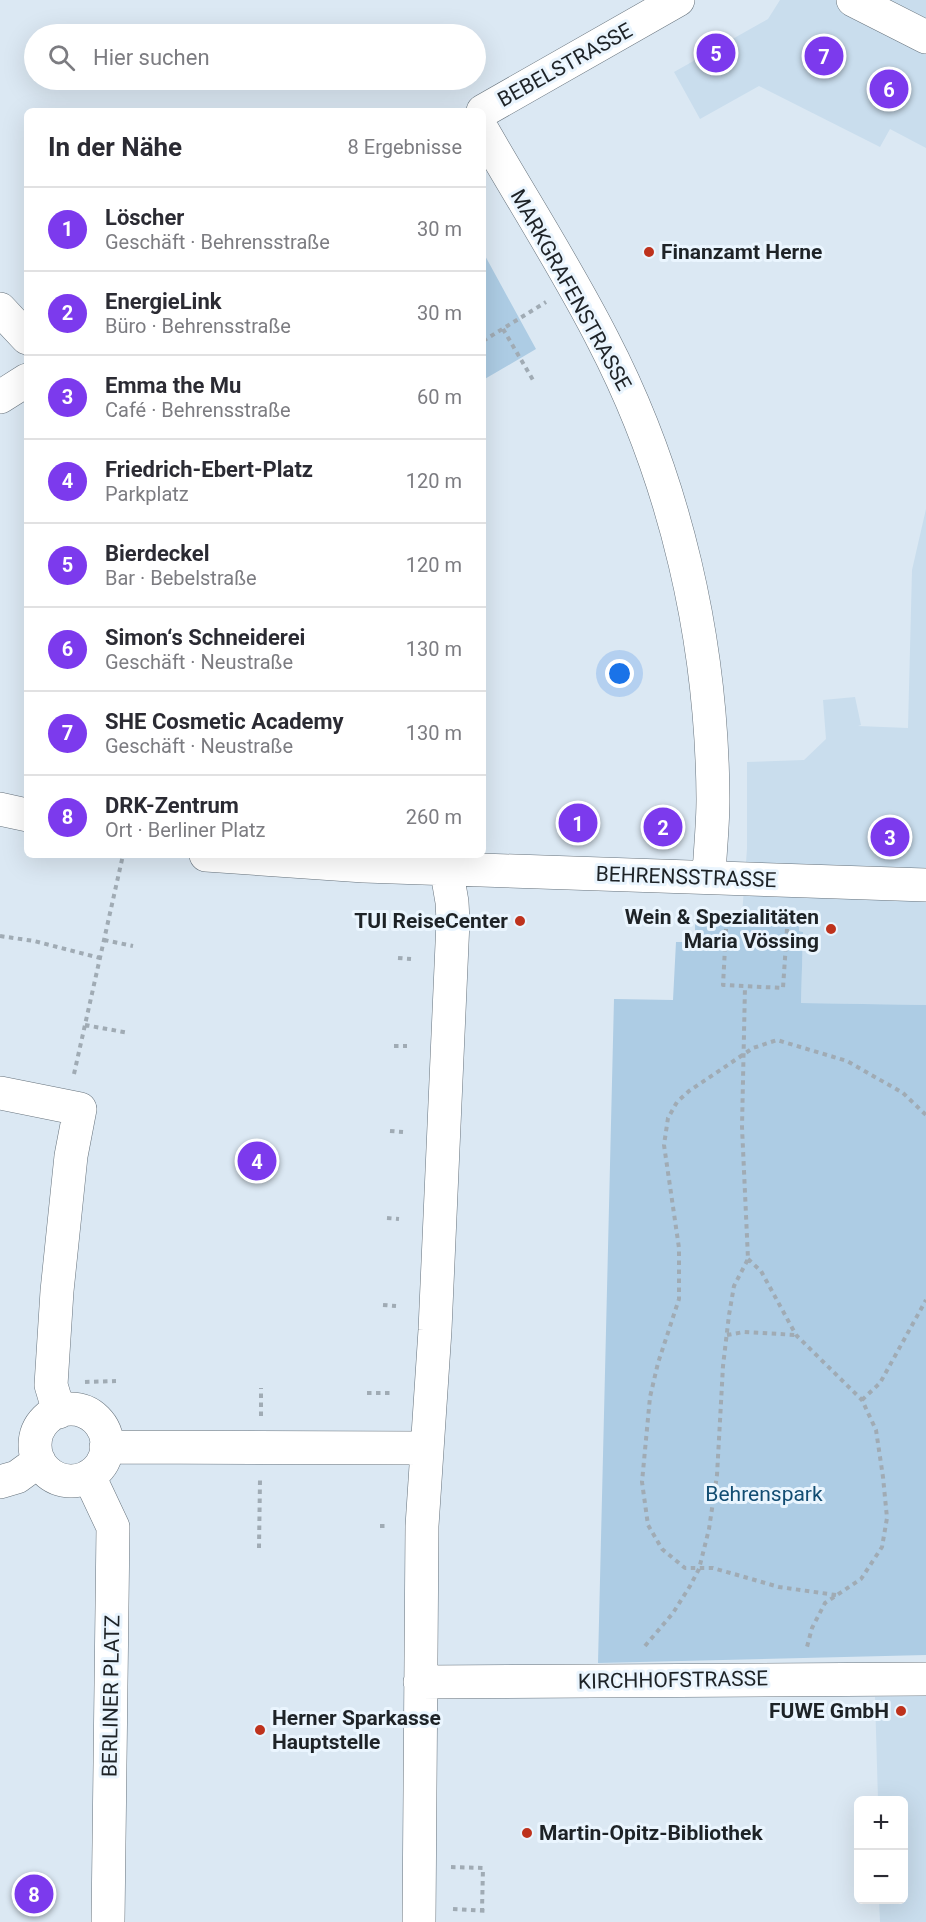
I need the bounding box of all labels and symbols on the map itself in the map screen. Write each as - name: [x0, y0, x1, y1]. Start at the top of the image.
- street label: BEBELSTRASSE: [494, 18, 636, 112]
- pin: 5: [696, 31, 736, 76]
- pin: 7: [804, 34, 844, 78]
- pin: 6: [870, 66, 908, 112]
- street label: MARKGRAFENSTRASSE: [506, 185, 636, 395]
- place label: Finanzamt Herne: [661, 240, 822, 264]
- marker: Finanzamt Herne: [642, 245, 656, 259]
- your location: [605, 659, 634, 688]
- pin: 1: [558, 800, 598, 846]
- pin: 2: [644, 804, 682, 850]
- pin: 3: [870, 814, 910, 860]
- street label: BEHRENSSTRASSE: [595, 862, 777, 892]
- place label: Wein & Spezialitäten Maria Vössing: [625, 905, 819, 953]
- place label: TUI ReiseCenter: [354, 909, 508, 933]
- marker: TUI ReiseCenter: [513, 914, 527, 928]
- marker: Wein & Spezialitäten Maria Vössing: [824, 922, 838, 936]
- pin: 4: [238, 1138, 276, 1184]
- park label: Behrenspark: [705, 1482, 823, 1506]
- street label: BERLINER PLATZ: [98, 1615, 124, 1777]
- street label: KIRCHHOFSTRASSE: [578, 1666, 768, 1694]
- place label: FUWE GmbH: [769, 1699, 889, 1723]
- marker: FUWE GmbH: [894, 1704, 908, 1718]
- place label: Herner Sparkasse Hauptstelle: [272, 1706, 441, 1754]
- marker: Herner Sparkasse Hauptstelle: [253, 1723, 267, 1737]
- place label: Martin-Opitz-Bibliothek: [539, 1821, 763, 1845]
- marker: Martin-Opitz-Bibliothek: [520, 1826, 534, 1840]
- pin: 8: [15, 1872, 54, 1916]

